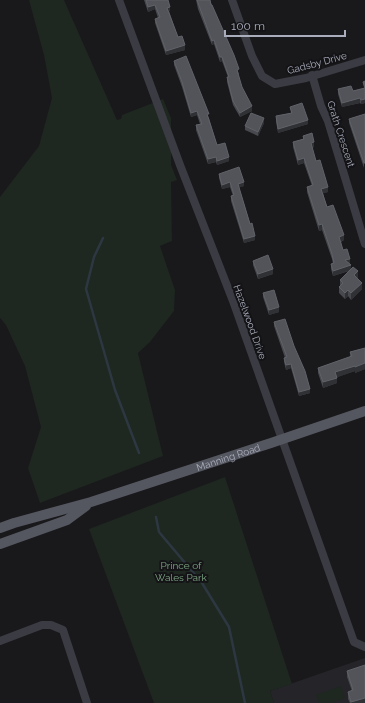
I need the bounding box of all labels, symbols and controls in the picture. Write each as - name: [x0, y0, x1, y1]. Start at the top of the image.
- scale bar: [225, 12, 345, 38]
- text: 100 m: [231, 19, 265, 33]
- street label: Gadsby Drive: [286, 50, 348, 76]
- street label: Grath Crescent: [325, 99, 357, 169]
- street label: Hazelwood Drive: [231, 283, 269, 361]
- street label: Manning Road: [195, 441, 262, 473]
- park label: Prince of Wales Park: [155, 560, 208, 583]

